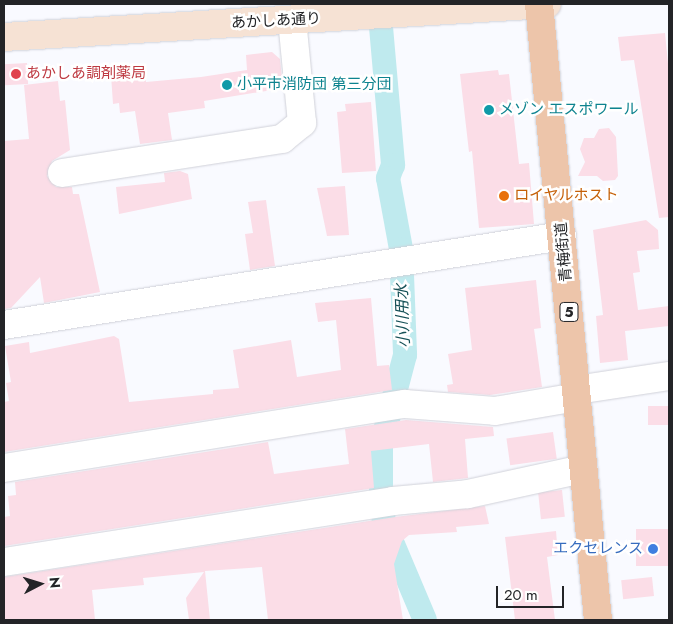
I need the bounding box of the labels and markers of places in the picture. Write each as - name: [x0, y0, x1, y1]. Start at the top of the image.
- place label: あかしあ調剤薬局: [26, 65, 146, 83]
- marker: あかしあ調剤薬局: [10, 68, 22, 80]
- place label: 小平市消防団 第三分団: [237, 76, 391, 94]
- marker: 小平市消防団 第三分団: [221, 79, 233, 91]
- place label: メゾン エスポワール: [499, 101, 638, 119]
- marker: メゾン エスポワール: [483, 104, 495, 116]
- place label: ロイヤルホスト: [514, 187, 619, 205]
- marker: ロイヤルホスト: [498, 190, 510, 202]
- place label: エクセレンス: [553, 540, 643, 558]
- marker: エクセレンス: [647, 543, 659, 555]

